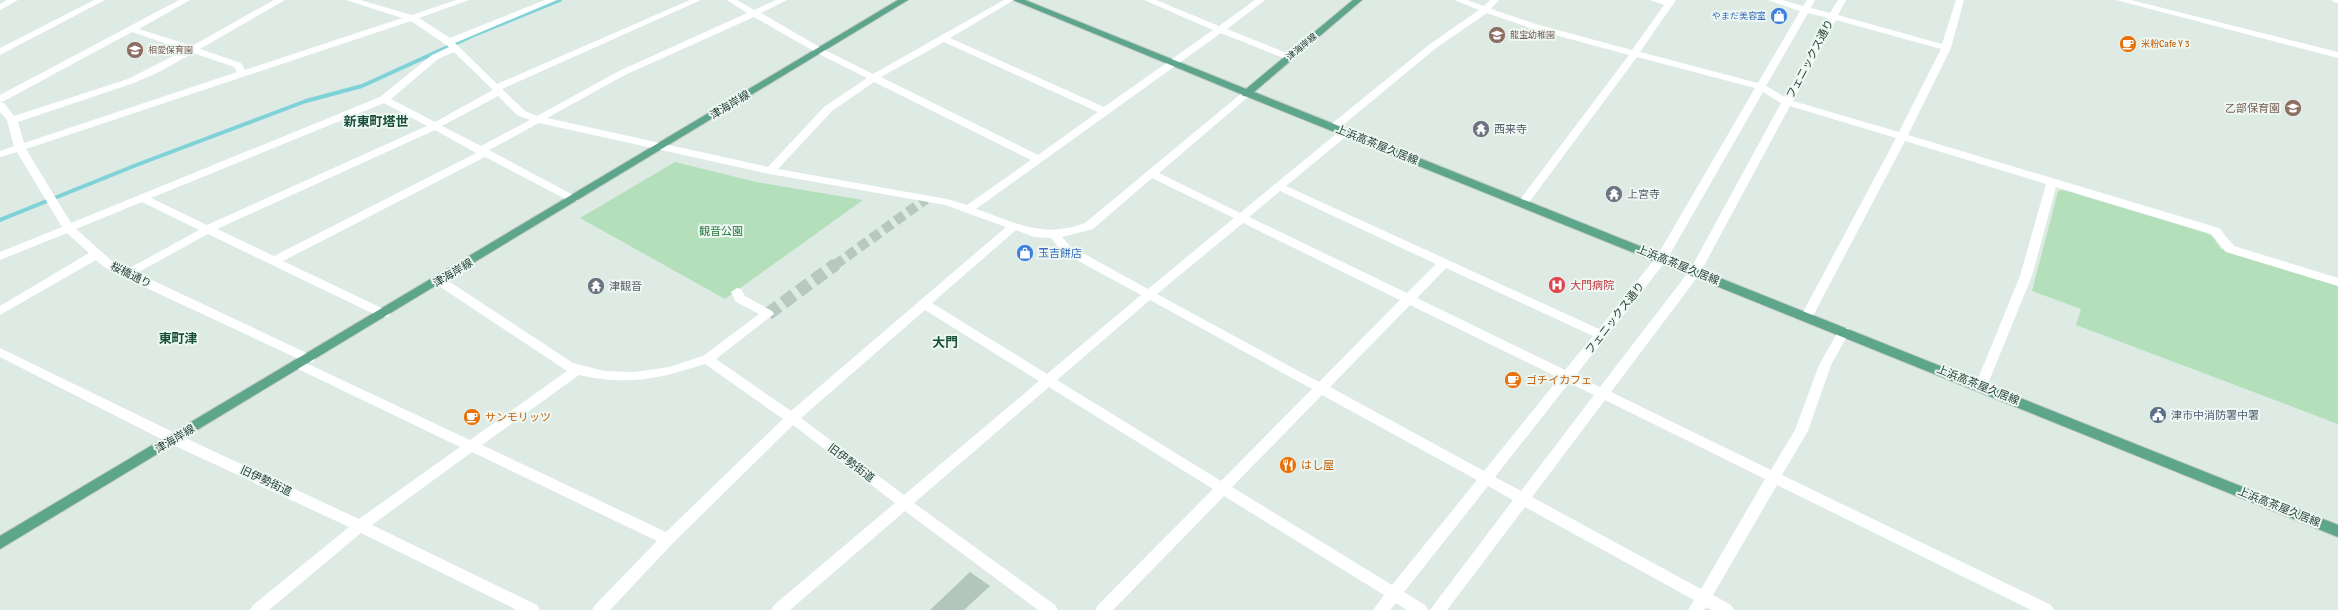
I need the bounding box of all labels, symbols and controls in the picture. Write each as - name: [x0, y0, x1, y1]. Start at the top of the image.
- shop icon: やまだ美容室: [1769, 6, 1789, 26]
- place label: やまだ美容室: [1712, 11, 1766, 22]
- street label: フェニックス通り: [1784, 17, 1836, 101]
- school or university icon: 龍宝幼稚園: [1487, 25, 1507, 45]
- place label: 龍宝幼稚園: [1510, 30, 1555, 41]
- street label: 津海岸線: [1285, 31, 1320, 63]
- cafe icon: 米粉Cafe Y 3: [2118, 34, 2138, 54]
- place label: 米粉Cafe Y 3: [2141, 39, 2190, 50]
- school or university icon: 相愛保育園: [125, 40, 145, 60]
- place label: 相愛保育園: [148, 45, 193, 56]
- street label: 津海岸線: [708, 88, 752, 122]
- school or university icon: 乙部保育園: [2283, 98, 2303, 118]
- place label: 乙部保育園: [2225, 102, 2280, 115]
- district label: 新東町塔世: [343, 114, 409, 130]
- temple icon: 西来寺: [1471, 119, 1491, 139]
- street label: 上浜高茶屋久居線: [1334, 122, 1420, 168]
- place label: 西来寺: [1494, 123, 1527, 136]
- temple icon: 上宮寺: [1604, 184, 1624, 204]
- place label: 上宮寺: [1627, 188, 1660, 201]
- park label: 観音公園: [699, 225, 743, 238]
- street label: 上浜高茶屋久居線: [1635, 242, 1721, 288]
- shop icon: 玉吉餅店: [1015, 243, 1035, 263]
- place label: 玉吉餅店: [1038, 247, 1082, 260]
- street label: 津海岸線: [431, 256, 475, 290]
- street label: 桜橋通り: [108, 260, 154, 290]
- hospital icon: 大門病院: [1547, 275, 1567, 295]
- temple icon: 津観音: [586, 276, 606, 296]
- place label: 大門病院: [1570, 279, 1614, 292]
- street label: フェニックス通り: [1583, 279, 1647, 357]
- place label: 津観音: [609, 280, 642, 293]
- district label: 東町津: [158, 331, 198, 347]
- district label: 大門: [932, 335, 958, 351]
- street label: 上浜高茶屋久居線: [1935, 362, 2021, 408]
- cafe icon: ゴチイカフェ: [1503, 370, 1523, 390]
- place label: ゴチイカフェ: [1526, 374, 1592, 387]
- public building icon: 津市中消防署中署: [2148, 405, 2168, 425]
- cafe icon: サンモリッツ: [462, 407, 482, 427]
- place label: 津市中消防署中署: [2171, 409, 2259, 422]
- place label: サンモリッツ: [485, 411, 551, 424]
- street label: 津海岸線: [153, 422, 197, 456]
- street label: 旧伊勢街道: [825, 441, 877, 485]
- restaurant icon: はし屋: [1278, 455, 1298, 475]
- place label: はし屋: [1301, 459, 1334, 472]
- street label: 旧伊勢街道: [238, 463, 294, 499]
- street label: 上浜高茶屋久居線: [2236, 484, 2322, 530]

